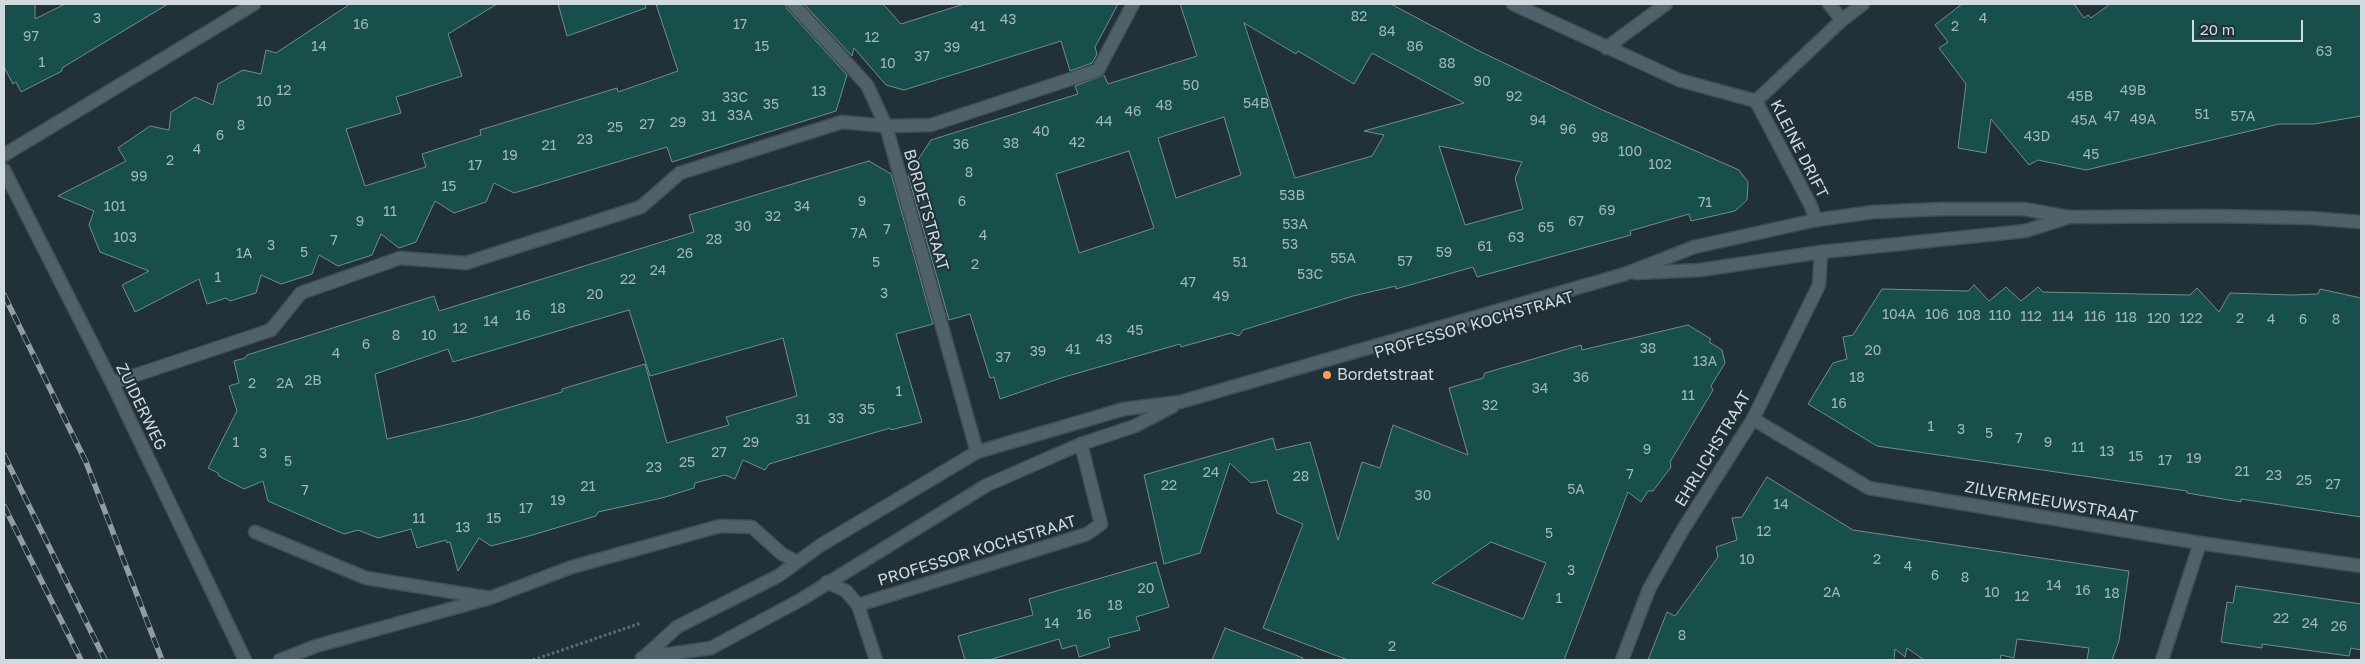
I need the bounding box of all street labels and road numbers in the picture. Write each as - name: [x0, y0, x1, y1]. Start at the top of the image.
- street label: KLEINE DRIFT: [1766, 97, 1832, 201]
- street label: BORDETSTRAAT: [899, 147, 953, 273]
- street label: PROFESSOR KOCHSTRAAT: [1372, 287, 1576, 363]
- street label: ZUIDERWEG: [112, 360, 170, 454]
- street label: EHRLICHSTRAAT: [1671, 388, 1755, 510]
- street label: ZILVERMEEUWSTRAAT: [1963, 477, 2139, 527]
- street label: PROFESSOR KOCHSTRAAT: [875, 512, 1079, 590]

